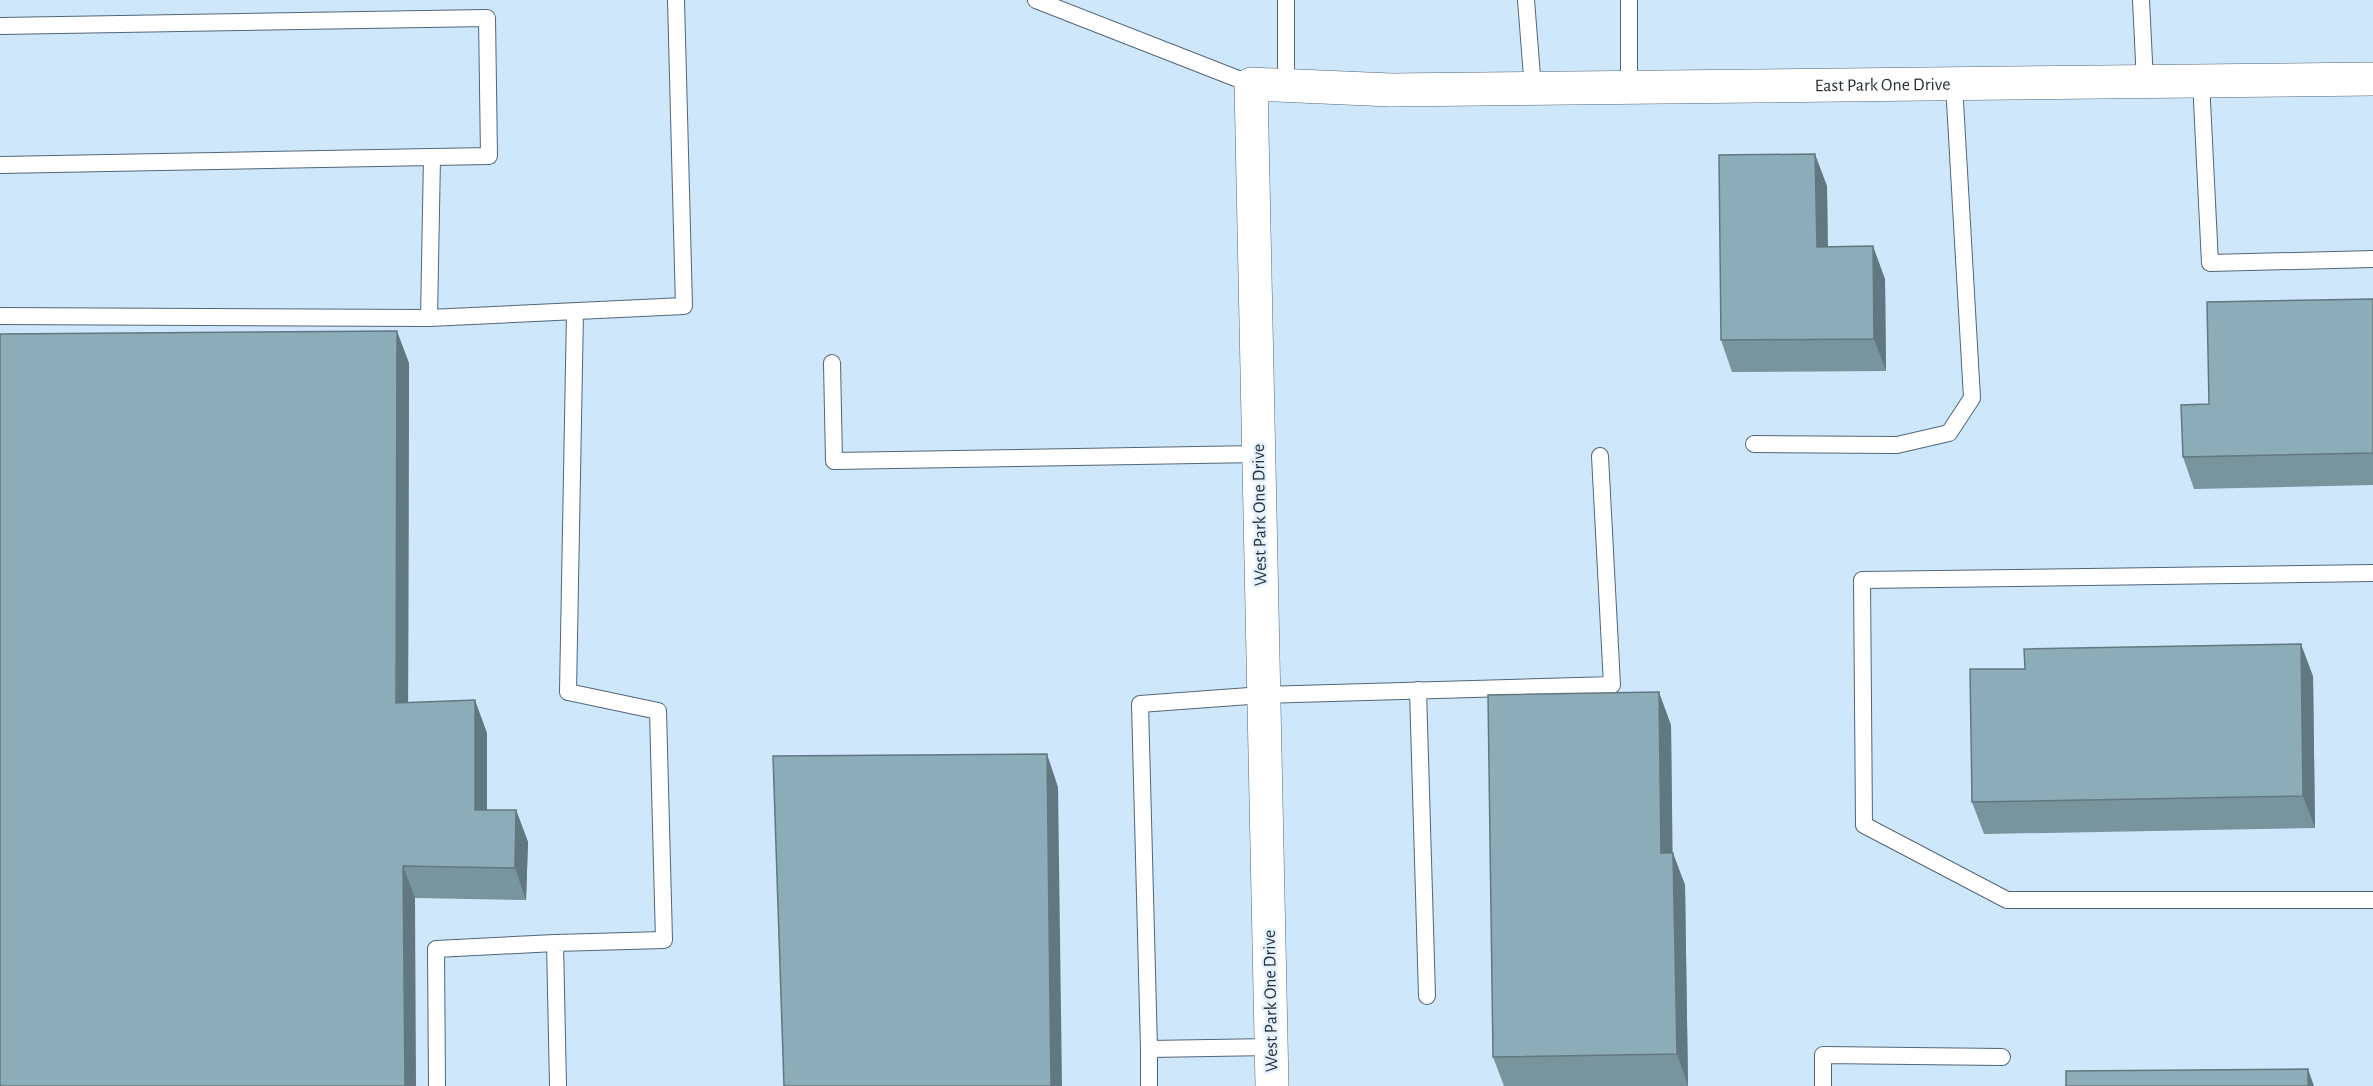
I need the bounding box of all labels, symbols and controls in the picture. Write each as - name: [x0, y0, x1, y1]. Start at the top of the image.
- street label: East Park One Drive: [1815, 76, 1951, 95]
- street label: West Park One Drive: [1250, 444, 1270, 586]
- street label: West Park One Drive: [1261, 930, 1281, 1072]

